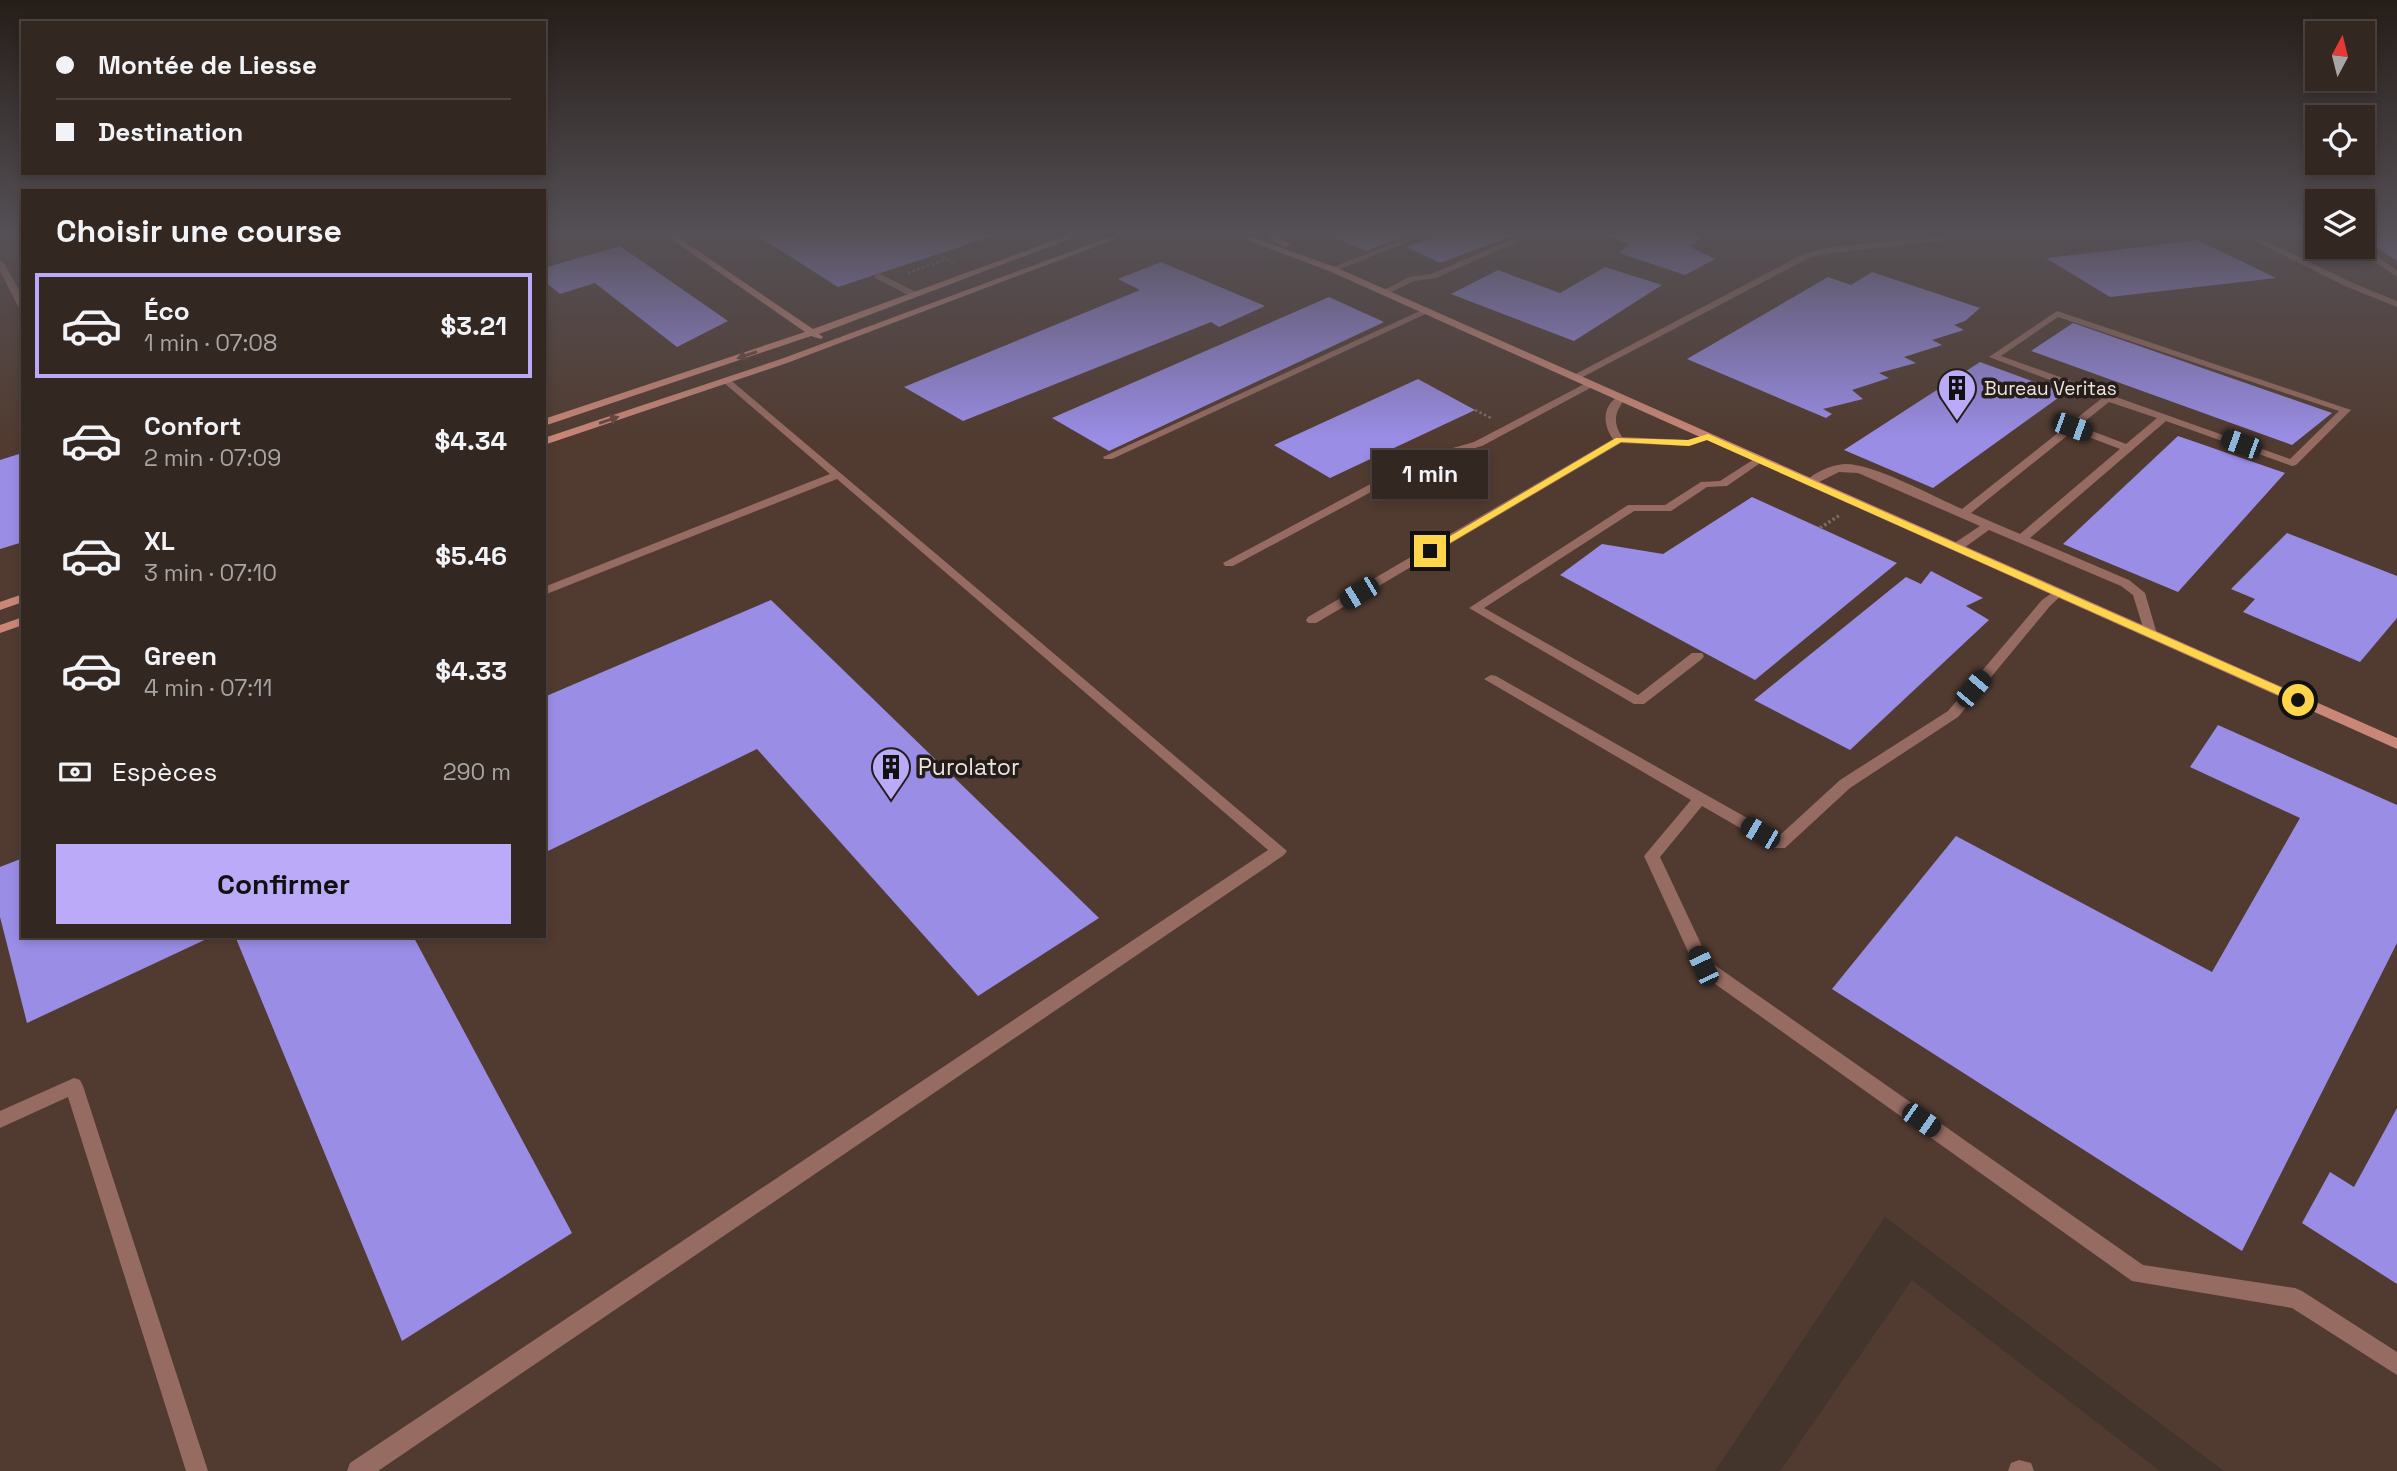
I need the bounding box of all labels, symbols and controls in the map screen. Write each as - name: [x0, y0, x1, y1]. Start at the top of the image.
- north arrow: [2305, 21, 2375, 91]
- map controls: [2305, 21, 2375, 259]
- text: Montée de Liesse: [98, 48, 317, 82]
- button: locate: [2305, 105, 2375, 175]
- text: Destination: [98, 115, 243, 149]
- button: layers: [2305, 189, 2375, 259]
- text: Choisir une course: [56, 211, 342, 251]
- icon: car: [60, 294, 123, 357]
- text: Éco: [144, 294, 190, 328]
- text: $3.21: [440, 309, 507, 343]
- text: 1 min · 07:08: [144, 328, 277, 358]
- one-way arrow: [737, 350, 758, 361]
- building icon: Bureau Veritas: [1936, 367, 1978, 422]
- place label: Bureau Veritas: [1984, 376, 2117, 401]
- icon: car: [60, 409, 123, 472]
- text: Confort: [144, 409, 241, 443]
- car: [2049, 410, 2096, 444]
- one-way arrow: [598, 414, 619, 425]
- text: $4.34: [435, 424, 507, 458]
- car: [2218, 427, 2265, 461]
- text: 2 min · 07:09: [144, 443, 281, 473]
- callout: 1 min: [1372, 449, 1488, 498]
- text: 1 min: [1402, 459, 1458, 489]
- icon: car: [60, 524, 123, 587]
- text: XL: [144, 524, 175, 558]
- route end: [1414, 535, 1446, 567]
- text: $5.46: [435, 539, 507, 573]
- text: 3 min · 07:10: [144, 558, 277, 588]
- car: [1336, 573, 1383, 613]
- icon: car: [60, 639, 123, 702]
- text: Green: [144, 639, 217, 673]
- text: $4.33: [435, 654, 507, 688]
- car: [1952, 666, 1995, 712]
- text: 4 min · 07:11: [144, 673, 272, 703]
- route start: [2282, 684, 2314, 716]
- building icon: Purolator: [870, 746, 912, 801]
- place label: Purolator: [918, 752, 1020, 782]
- icon: cash: [56, 753, 94, 791]
- text: Espèces: [112, 755, 217, 789]
- text: 290 m: [443, 757, 511, 787]
- car: [1737, 813, 1784, 853]
- button: Confirmer: [56, 844, 511, 924]
- car: [1685, 943, 1722, 989]
- car: [1898, 1099, 1945, 1141]

